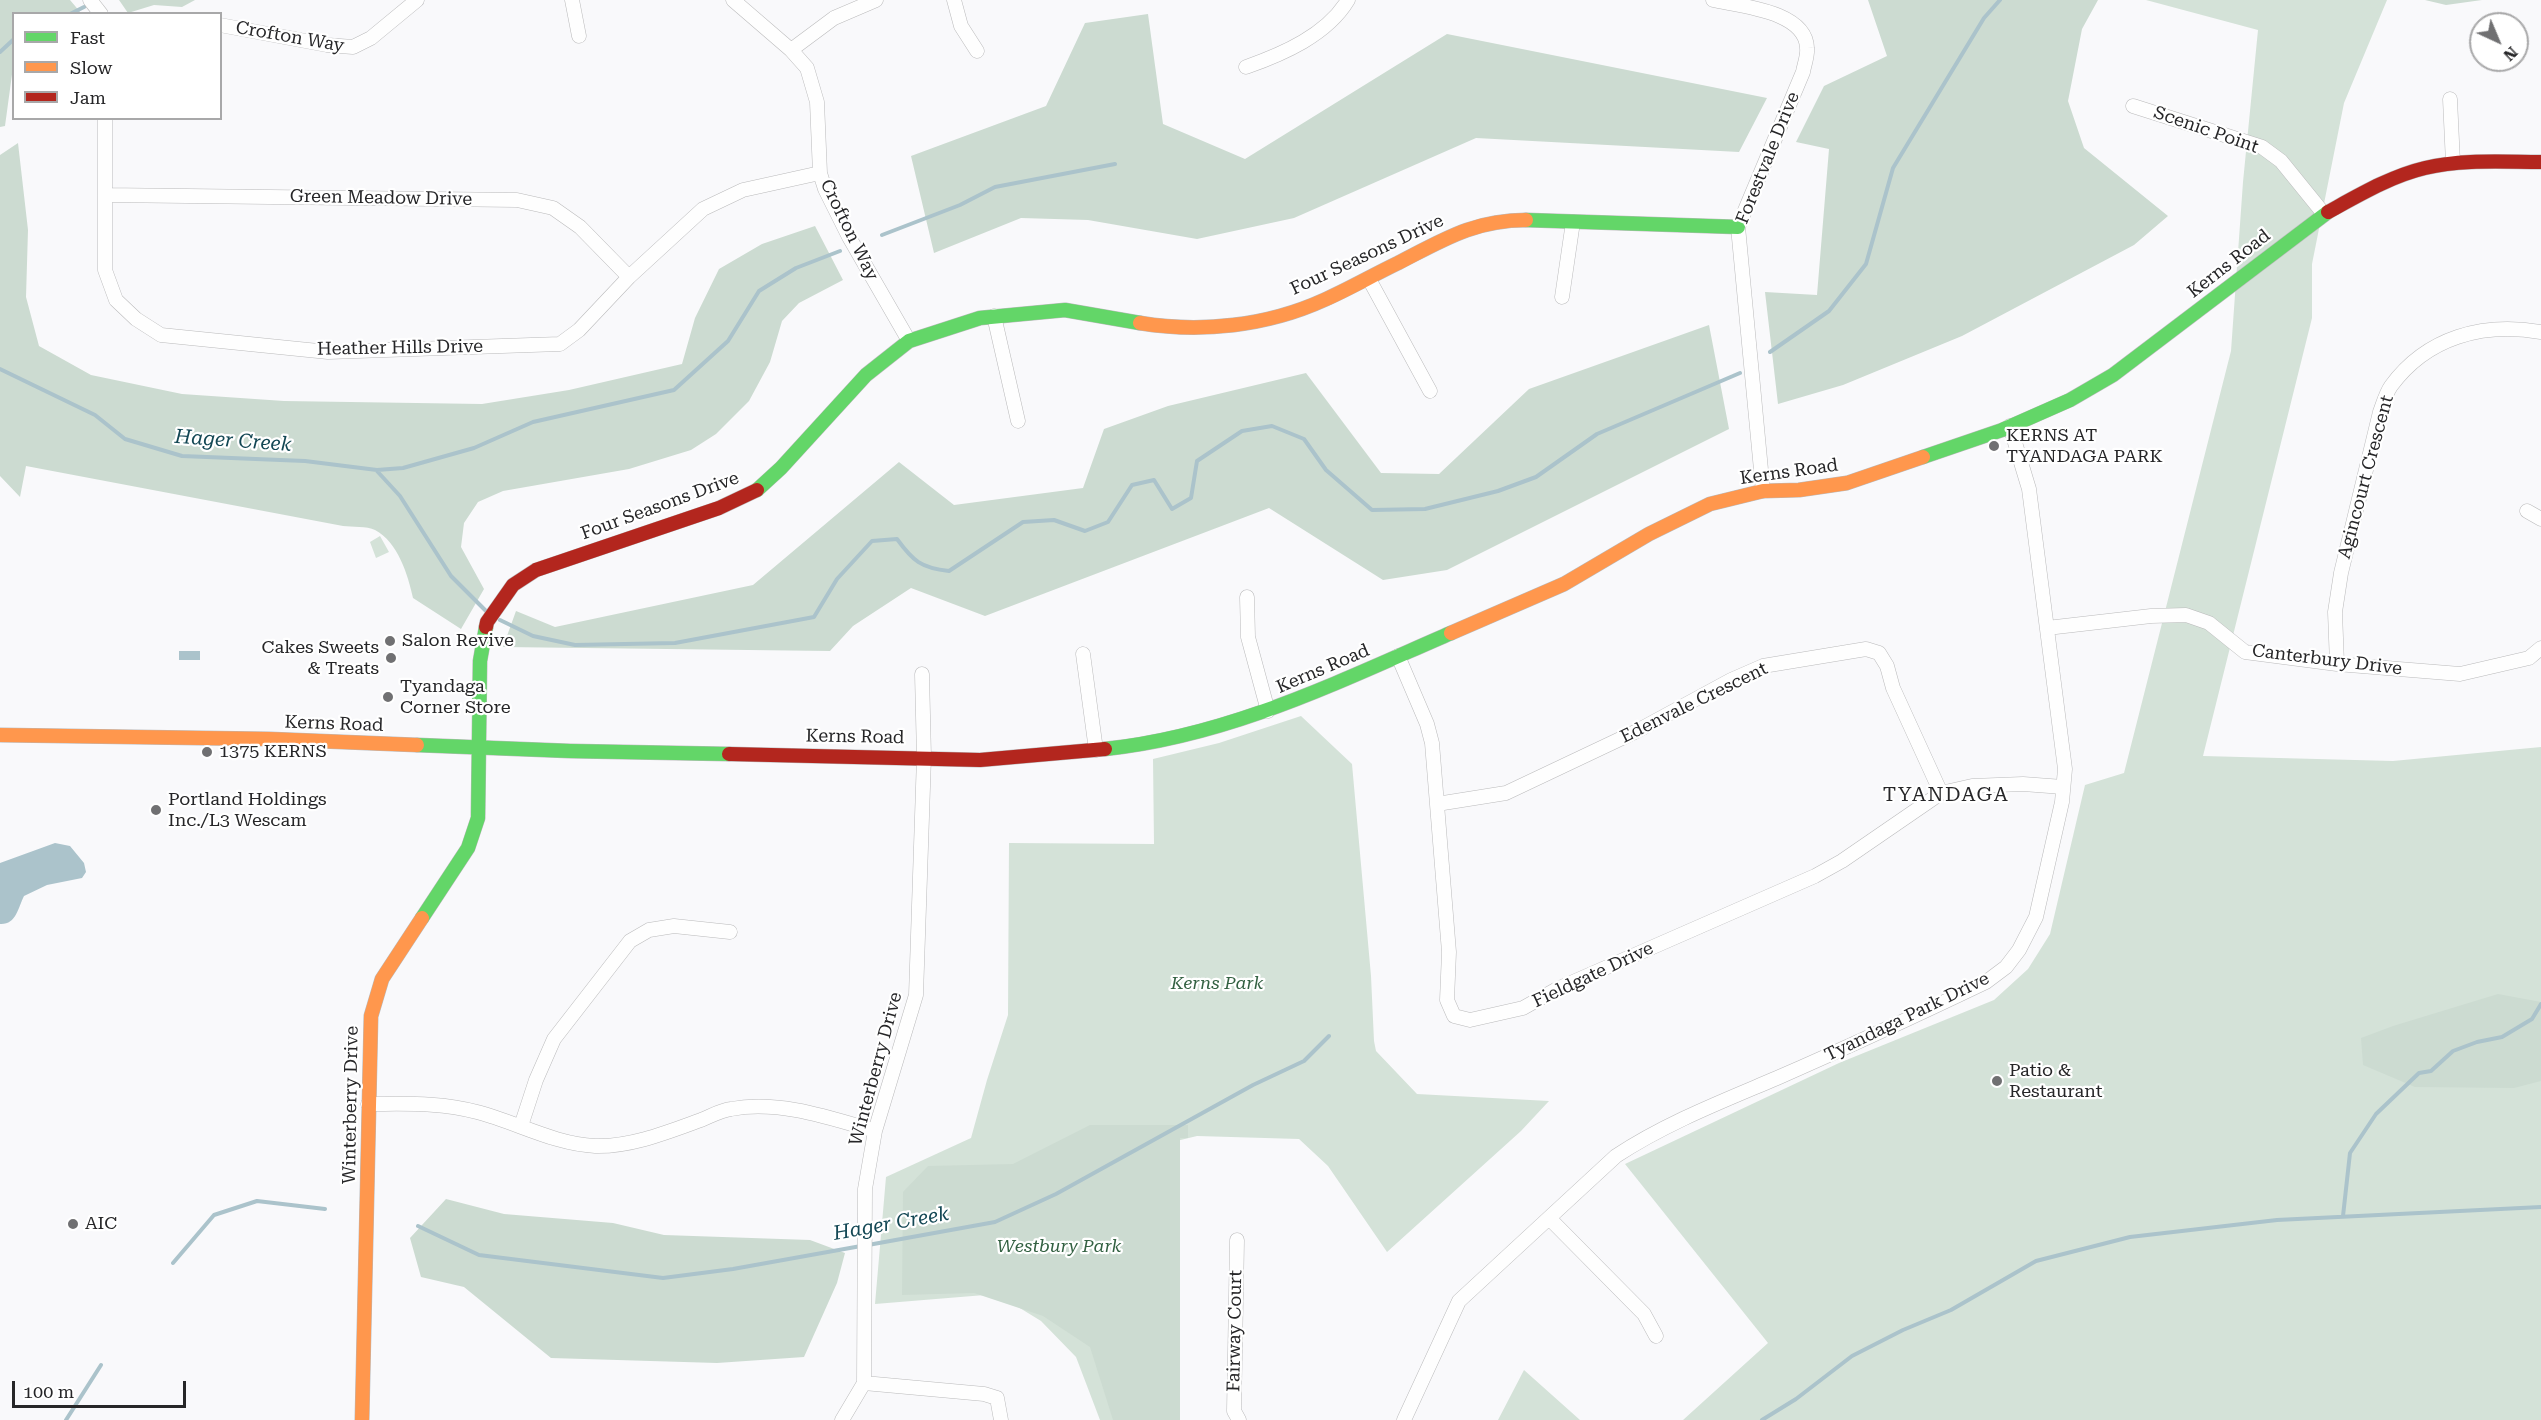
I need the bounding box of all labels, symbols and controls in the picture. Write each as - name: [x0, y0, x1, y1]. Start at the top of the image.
- legend: [12, 12, 222, 120]
- north arrow: [2469, 12, 2529, 72]
- street label: Crofton Way: [234, 17, 346, 57]
- text: Fast: [70, 27, 105, 48]
- text: N: [2499, 43, 2522, 65]
- text: Slow: [70, 57, 112, 78]
- text: Jam: [70, 87, 106, 108]
- street label: Forestvale Drive: [1732, 89, 1804, 227]
- street label: Scenic Point: [2151, 102, 2261, 158]
- street label: Crofton Way: [815, 176, 883, 284]
- street label: Green Meadow Drive: [290, 186, 472, 210]
- street label: Four Seasons Drive: [1287, 210, 1447, 300]
- street label: Kerns Road: [2183, 225, 2275, 303]
- street label: Heather Hills Drive: [317, 336, 483, 360]
- street label: Agincourt Crescent: [2334, 393, 2398, 561]
- water label: Hager Creek: [174, 425, 292, 457]
- place label: KERNS AT TYANDAGA PARK: [2006, 425, 2163, 468]
- marker: KERNS AT TYANDAGA PARK: [1987, 439, 2001, 453]
- street label: Kerns Road: [1738, 454, 1840, 490]
- street label: Four Seasons Drive: [578, 467, 742, 545]
- place label: Salon Revive: [402, 630, 514, 652]
- marker: Salon Revive: [383, 634, 397, 648]
- place label: Cakes Sweets & Treats: [262, 637, 379, 680]
- street label: Kerns Road: [1273, 640, 1373, 698]
- street label: Canterbury Drive: [2251, 640, 2403, 680]
- marker: Cakes Sweets & Treats: [384, 651, 398, 665]
- street label: Edenvale Crescent: [1617, 658, 1771, 748]
- place label: Tyandaga Corner Store: [400, 676, 511, 718]
- marker: Tyandaga Corner Store: [381, 690, 395, 704]
- street label: Kerns Road: [284, 711, 384, 737]
- street label: Kerns Road: [805, 725, 905, 749]
- place label: 1375 KERNS: [219, 741, 327, 763]
- marker: 1375 KERNS: [200, 745, 214, 759]
- district label: TYANDAGA: [1883, 783, 2009, 807]
- place label: Portland Holdings Inc./L3 Wescam: [168, 789, 327, 832]
- marker: Portland Holdings Inc./L3 Wescam: [149, 803, 163, 817]
- street label: Fieldgate Drive: [1529, 938, 1657, 1012]
- street label: Tyandaga Park Drive: [1821, 968, 1993, 1066]
- park label: Kerns Park: [1171, 973, 1263, 995]
- street label: Winterberry Drive: [845, 990, 907, 1148]
- street label: Winterberry Drive: [339, 1026, 363, 1184]
- place label: Patio & Restaurant: [2009, 1060, 2102, 1102]
- marker: Patio & Restaurant: [1990, 1074, 2004, 1088]
- water label: Hager Creek: [831, 1202, 951, 1246]
- place label: AIC: [85, 1213, 117, 1235]
- marker: AIC: [66, 1217, 80, 1231]
- park label: Westbury Park: [997, 1236, 1121, 1258]
- street label: Fairway Court: [1223, 1270, 1247, 1392]
- scale bar: [15, 1369, 189, 1407]
- text: 100 m: [23, 1381, 74, 1402]

